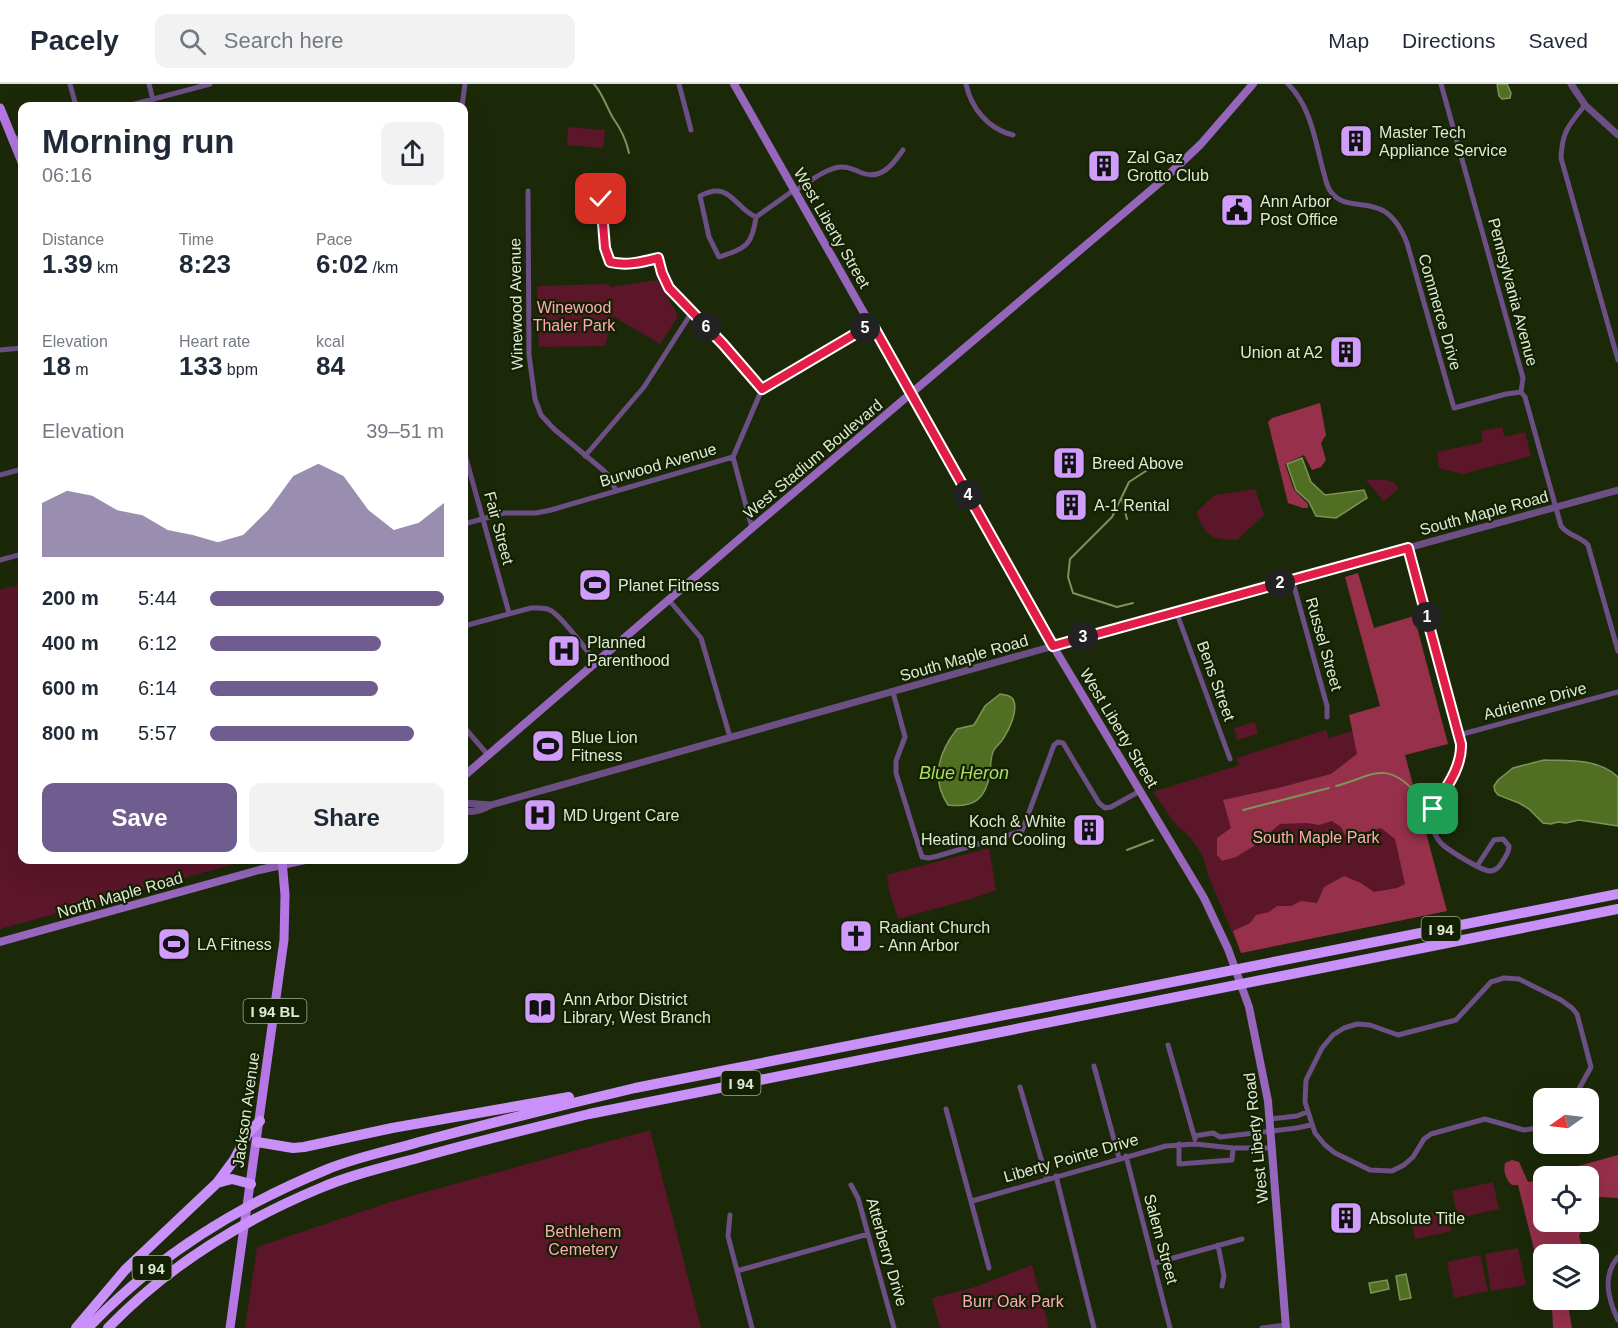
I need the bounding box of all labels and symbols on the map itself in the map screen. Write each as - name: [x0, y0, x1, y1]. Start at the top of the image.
- building icon: Master Tech Appliance Service: [1338, 123, 1374, 159]
- place label: Master Tech Appliance Service: [1379, 124, 1507, 159]
- building icon: Zal Gaz Grotto Club: [1086, 148, 1122, 184]
- place label: Zal Gaz Grotto Club: [1127, 149, 1209, 184]
- street label: West Liberty Street: [791, 165, 874, 292]
- pin: [575, 173, 626, 224]
- public building icon: Ann Arbor Post Office: [1219, 192, 1255, 228]
- place label: Ann Arbor Post Office: [1260, 193, 1338, 228]
- street label: Pennsylvania Avenue: [1485, 216, 1541, 368]
- street label: Winewood Avenue: [506, 238, 526, 370]
- street label: Commerce Drive: [1415, 252, 1465, 372]
- park label: Winewood Thaler Park: [533, 299, 616, 334]
- pin: 6: [691, 312, 721, 342]
- pin: 5: [850, 313, 880, 343]
- building icon: Union at A2: [1328, 334, 1364, 370]
- place label: Union at A2: [1240, 344, 1323, 361]
- street label: West Stadium Boulevard: [740, 396, 886, 522]
- street label: Burwood Avenue: [598, 440, 718, 490]
- building icon: Breed Above: [1051, 445, 1087, 481]
- place label: Breed Above: [1092, 455, 1184, 472]
- pin: 4: [953, 480, 983, 510]
- building icon: A-1 Rental: [1053, 487, 1089, 523]
- street label: South Maple Road: [1418, 488, 1550, 538]
- street label: Fair Street: [481, 490, 517, 567]
- place label: A-1 Rental: [1094, 497, 1170, 514]
- sports icon: Planet Fitness: [577, 567, 613, 603]
- pin: 2: [1265, 568, 1295, 598]
- place label: Planet Fitness: [618, 577, 719, 594]
- street label: Russel Street: [1303, 595, 1346, 693]
- pin: 1: [1412, 602, 1442, 632]
- pin: 3: [1068, 622, 1098, 652]
- street label: South Maple Road: [898, 632, 1030, 684]
- hospital icon: Planned Parenthood: [546, 633, 582, 669]
- place label: Planned Parenthood: [587, 634, 670, 669]
- street label: Bens Street: [1194, 639, 1238, 724]
- street label: West Liberty Street: [1077, 665, 1162, 791]
- street label: Adrienne Drive: [1482, 679, 1588, 723]
- sports icon: Blue Lion Fitness: [530, 728, 566, 764]
- place label: Blue Lion Fitness: [571, 729, 638, 764]
- water label: Blue Heron: [919, 763, 1009, 783]
- pin: [1407, 783, 1458, 834]
- hospital icon: MD Urgent Care: [522, 797, 558, 833]
- place label: MD Urgent Care: [563, 807, 680, 824]
- building icon: Koch & White Heating and Cooling: [1071, 812, 1107, 848]
- place label: Koch & White Heating and Cooling: [921, 813, 1066, 848]
- park label: South Maple Park: [1252, 829, 1381, 846]
- street label: North Maple Road: [55, 869, 185, 921]
- road number: I 94: [1422, 917, 1460, 941]
- church icon: Radiant Church - Ann Arbor: [838, 918, 874, 954]
- place label: Radiant Church - Ann Arbor: [879, 919, 990, 954]
- sports icon: LA Fitness: [156, 926, 192, 962]
- place label: LA Fitness: [197, 936, 272, 953]
- library icon: Ann Arbor District Library, West Branch: [522, 990, 558, 1026]
- place label: Ann Arbor District Library, West Branch: [563, 991, 711, 1026]
- road number: I 94 BL: [244, 999, 306, 1023]
- street label: Jackson Avenue: [229, 1051, 263, 1169]
- road number: I 94: [722, 1071, 760, 1095]
- street label: West Liberty Road: [1241, 1072, 1271, 1204]
- north arrow: [1533, 1088, 1599, 1154]
- street label: Liberty Pointe Drive: [1002, 1131, 1141, 1185]
- street label: Salem Street: [1141, 1192, 1181, 1286]
- street label: Atterberry Drive: [863, 1196, 911, 1308]
- building icon: Absolute Title: [1328, 1200, 1364, 1236]
- place label: Absolute Title: [1369, 1210, 1465, 1227]
- park label: Bethlehem Cemetery: [545, 1223, 621, 1258]
- road number: I 94: [132, 1256, 172, 1280]
- park label: Burr Oak Park: [962, 1293, 1065, 1310]

